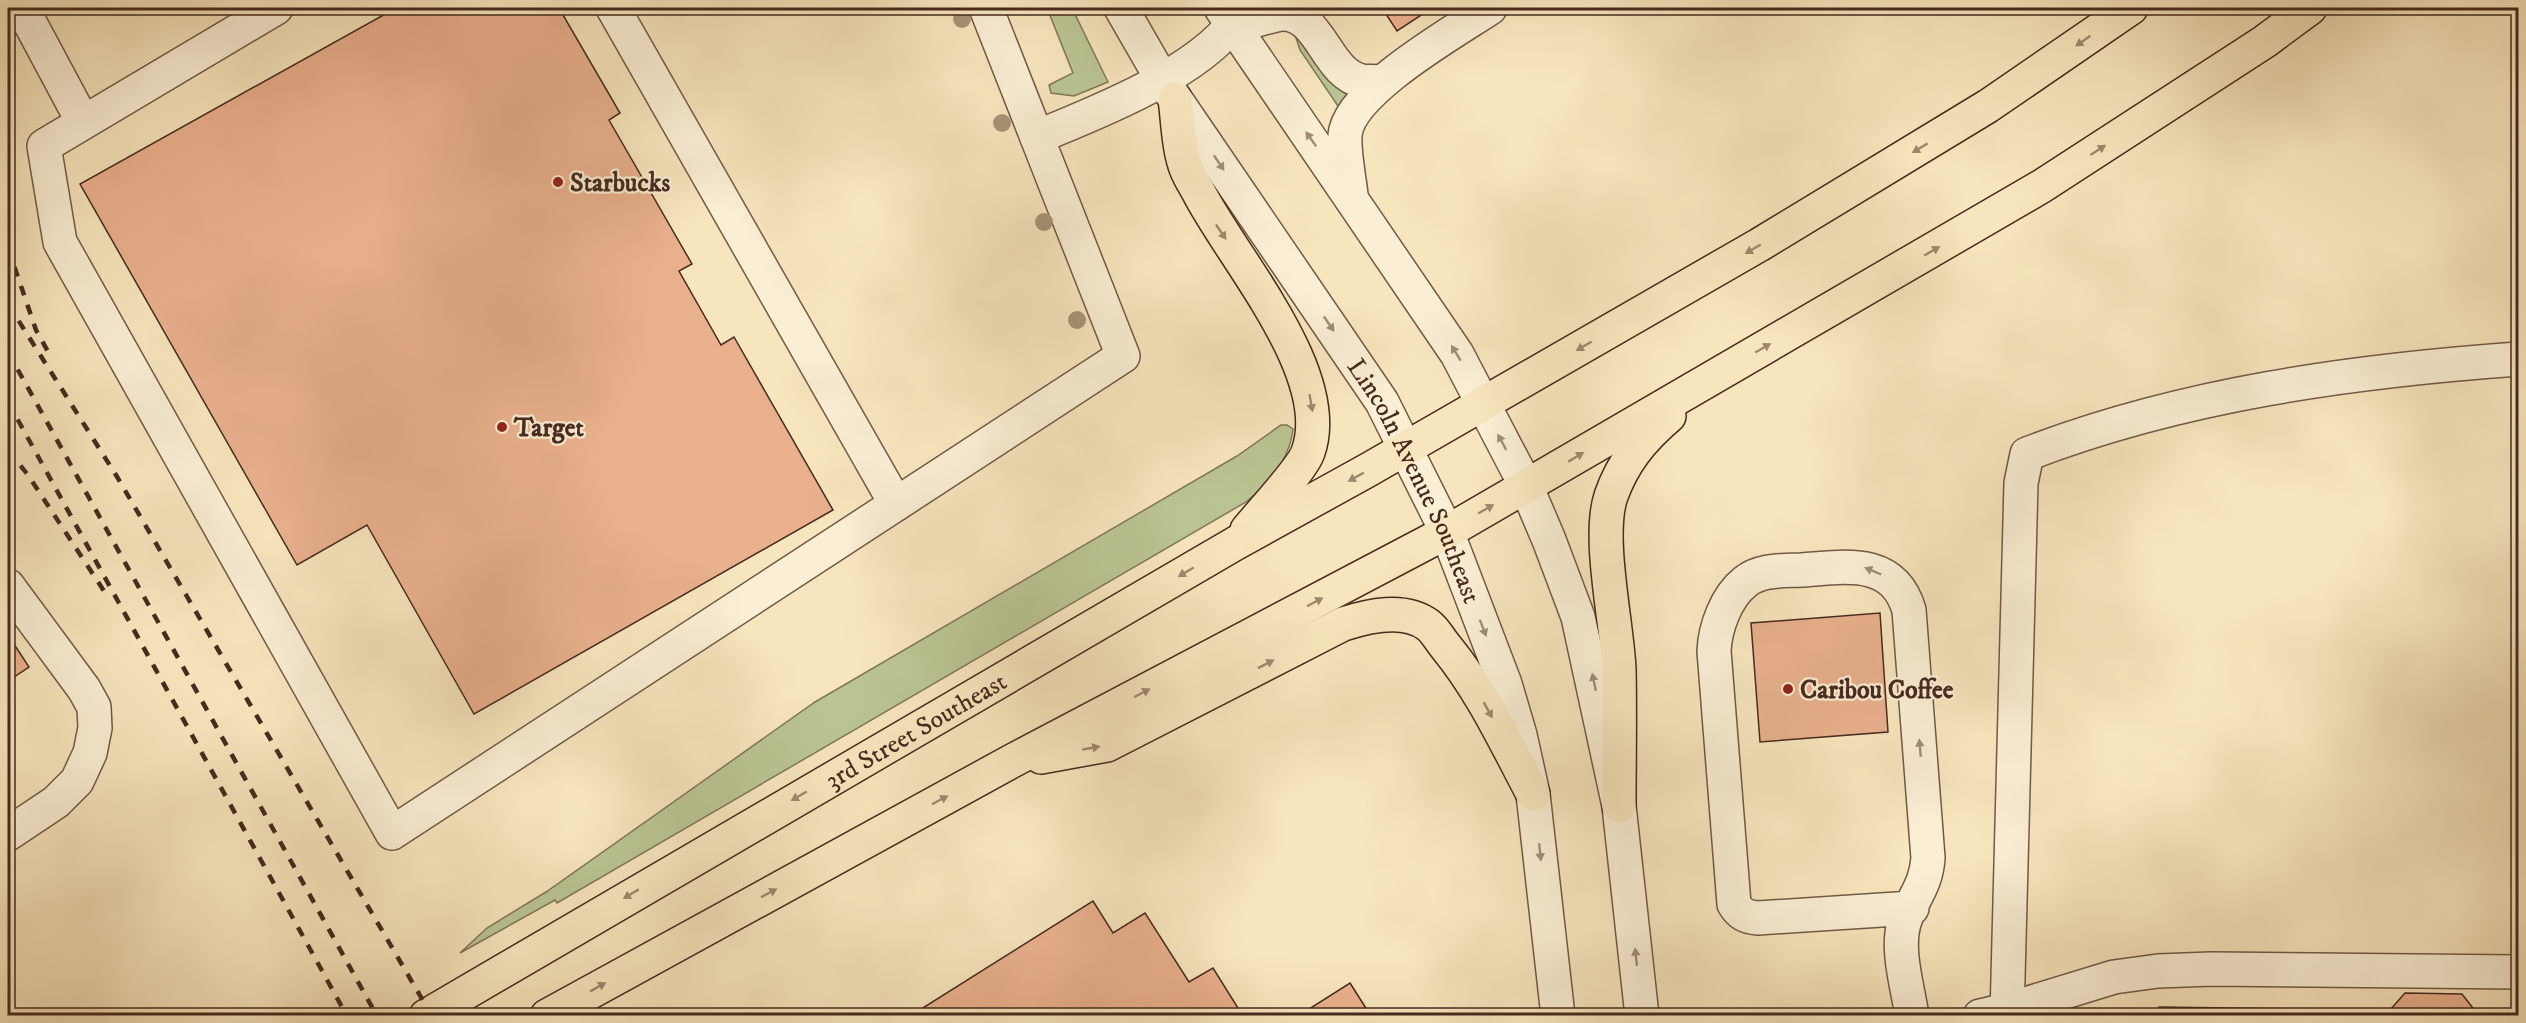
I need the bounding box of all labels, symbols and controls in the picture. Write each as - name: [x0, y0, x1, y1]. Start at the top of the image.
- one-way arrow: [2075, 35, 2091, 46]
- one-way arrow: [1305, 132, 1317, 148]
- one-way arrow: [1912, 142, 1928, 153]
- one-way arrow: [2090, 144, 2106, 155]
- one-way arrow: [1213, 155, 1225, 171]
- place label: Starbucks: [570, 167, 670, 200]
- marker: Starbucks: [551, 175, 565, 189]
- one-way arrow: [1215, 224, 1226, 240]
- one-way arrow: [1745, 243, 1761, 254]
- one-way arrow: [1924, 245, 1940, 256]
- one-way arrow: [1323, 316, 1335, 332]
- one-way arrow: [1576, 341, 1592, 352]
- one-way arrow: [1755, 343, 1772, 353]
- one-way arrow: [1450, 345, 1461, 361]
- street label: Lincoln Avenue Southeast: [1339, 352, 1488, 608]
- one-way arrow: [1306, 394, 1315, 413]
- place label: Target: [513, 412, 585, 445]
- marker: Target: [495, 420, 509, 434]
- one-way arrow: [1497, 433, 1507, 450]
- one-way arrow: [1568, 451, 1584, 462]
- one-way arrow: [1347, 472, 1364, 482]
- one-way arrow: [1478, 504, 1495, 514]
- one-way arrow: [1864, 566, 1882, 575]
- one-way arrow: [1177, 567, 1194, 577]
- one-way arrow: [1306, 597, 1323, 607]
- one-way arrow: [1479, 619, 1488, 637]
- one-way arrow: [1257, 659, 1274, 669]
- street label: 3rd Street Southeast: [820, 666, 1013, 797]
- one-way arrow: [1588, 673, 1598, 691]
- place label: Caribou Coffee: [1800, 674, 1954, 707]
- marker: Caribou Coffee: [1781, 682, 1795, 696]
- one-way arrow: [1134, 688, 1151, 698]
- one-way arrow: [1483, 702, 1493, 719]
- one-way arrow: [1915, 739, 1925, 758]
- one-way arrow: [1081, 743, 1100, 752]
- one-way arrow: [790, 791, 807, 801]
- one-way arrow: [932, 795, 949, 805]
- one-way arrow: [1535, 842, 1545, 861]
- one-way arrow: [760, 888, 777, 898]
- one-way arrow: [623, 889, 639, 900]
- one-way arrow: [1631, 948, 1641, 967]
- one-way arrow: [590, 982, 607, 992]

